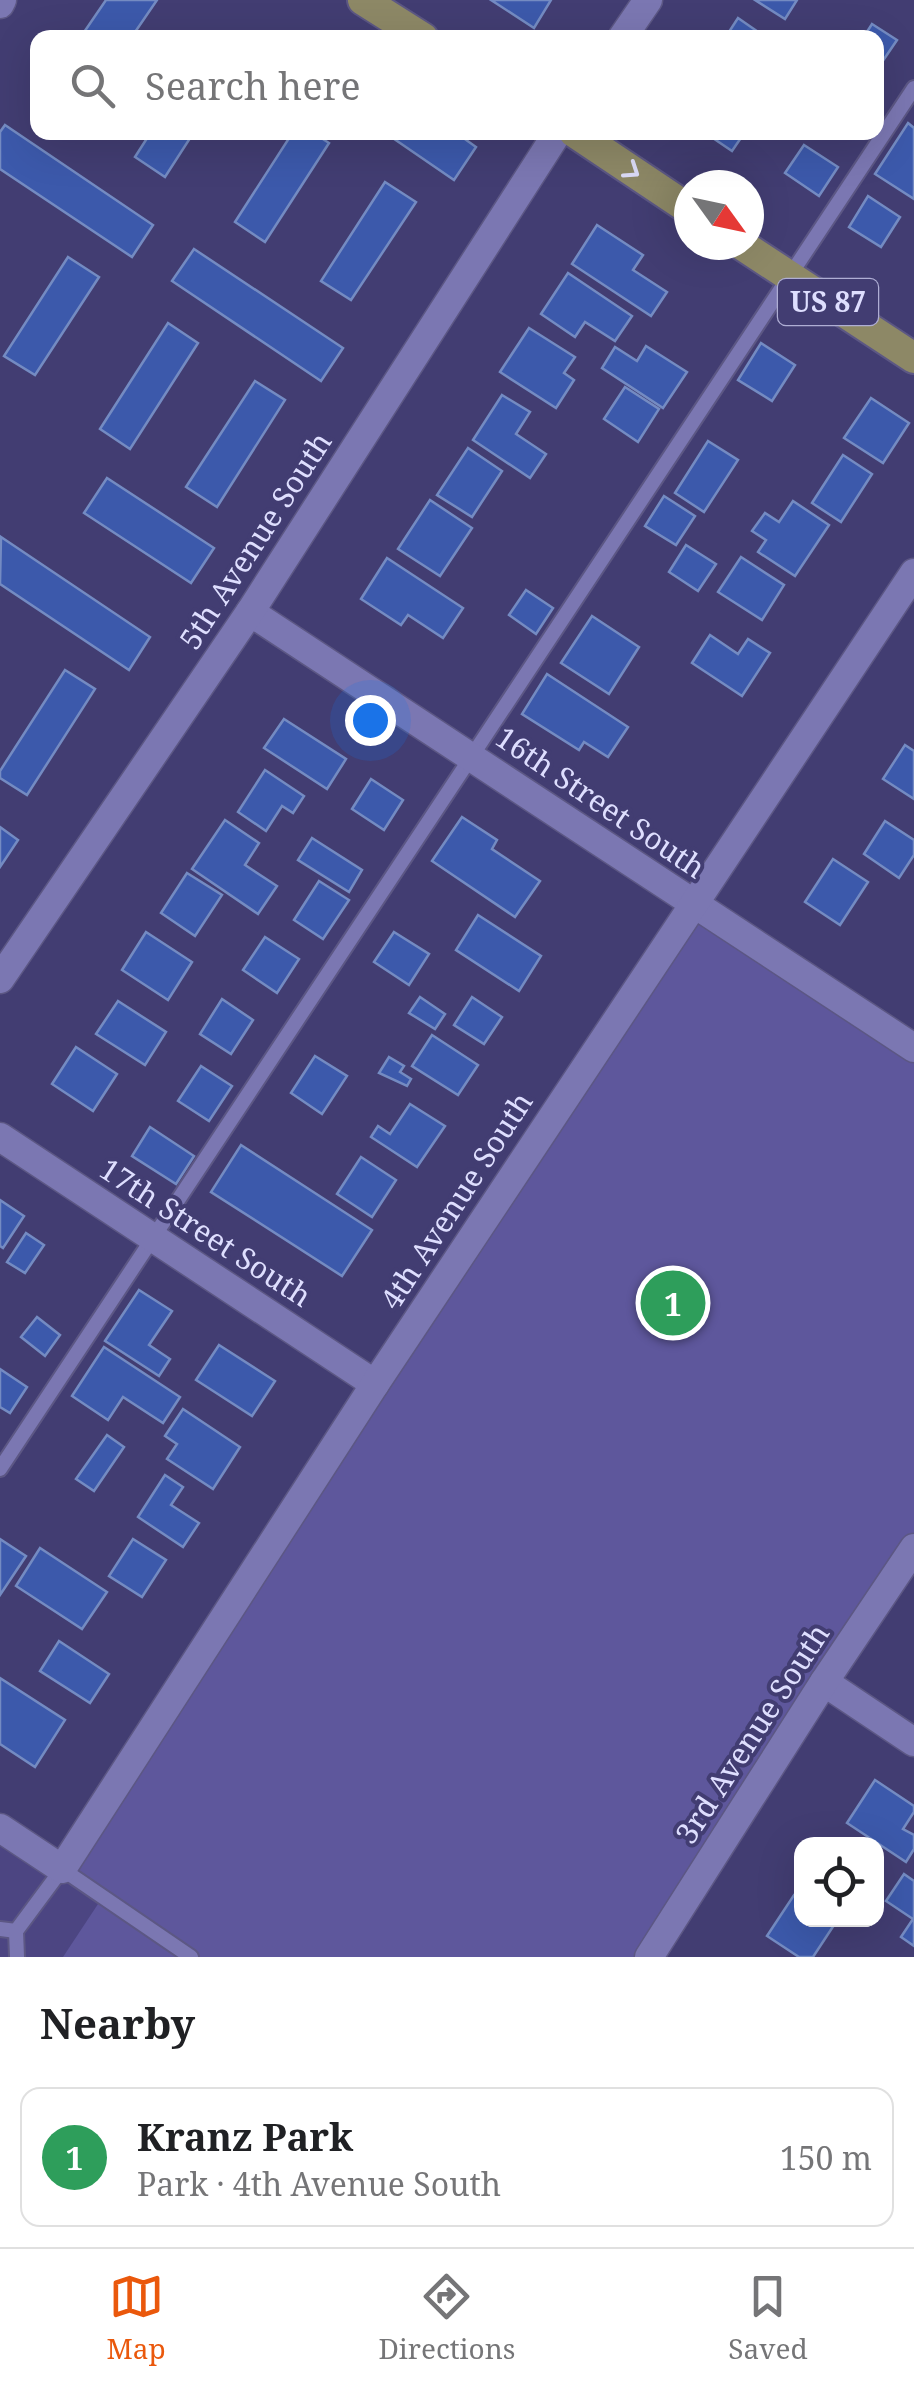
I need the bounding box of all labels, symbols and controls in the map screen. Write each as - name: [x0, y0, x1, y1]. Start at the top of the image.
- search box: [30, 30, 884, 140]
- icon: search: [65, 58, 120, 113]
- text: Search here: [145, 59, 361, 111]
- one-way arrow: [620, 159, 639, 177]
- north arrow: [674, 170, 764, 260]
- road number: US 87: [778, 279, 878, 325]
- street label: 5th Avenue South: [169, 424, 340, 657]
- your location: [345, 695, 396, 746]
- street label: 16th Street South: [488, 716, 714, 887]
- street label: 4th Avenue South: [370, 1084, 541, 1317]
- street label: 17th Street South: [92, 1148, 320, 1316]
- pin: 1: [640, 1266, 706, 1340]
- street label: 3rd Avenue South: [665, 1615, 838, 1851]
- map controls: [794, 1837, 884, 1927]
- button: locate: [794, 1837, 884, 1927]
- text: Nearby: [40, 1994, 195, 2051]
- text: Kranz Park: [137, 2110, 353, 2162]
- text: 1: [65, 2136, 84, 2179]
- text: 150 m: [780, 2136, 872, 2179]
- text: Park · 4th Avenue South: [137, 2162, 501, 2205]
- tab: Map: [106, 2269, 166, 2367]
- tab: Directions: [378, 2269, 515, 2367]
- tab: Saved: [728, 2269, 808, 2367]

